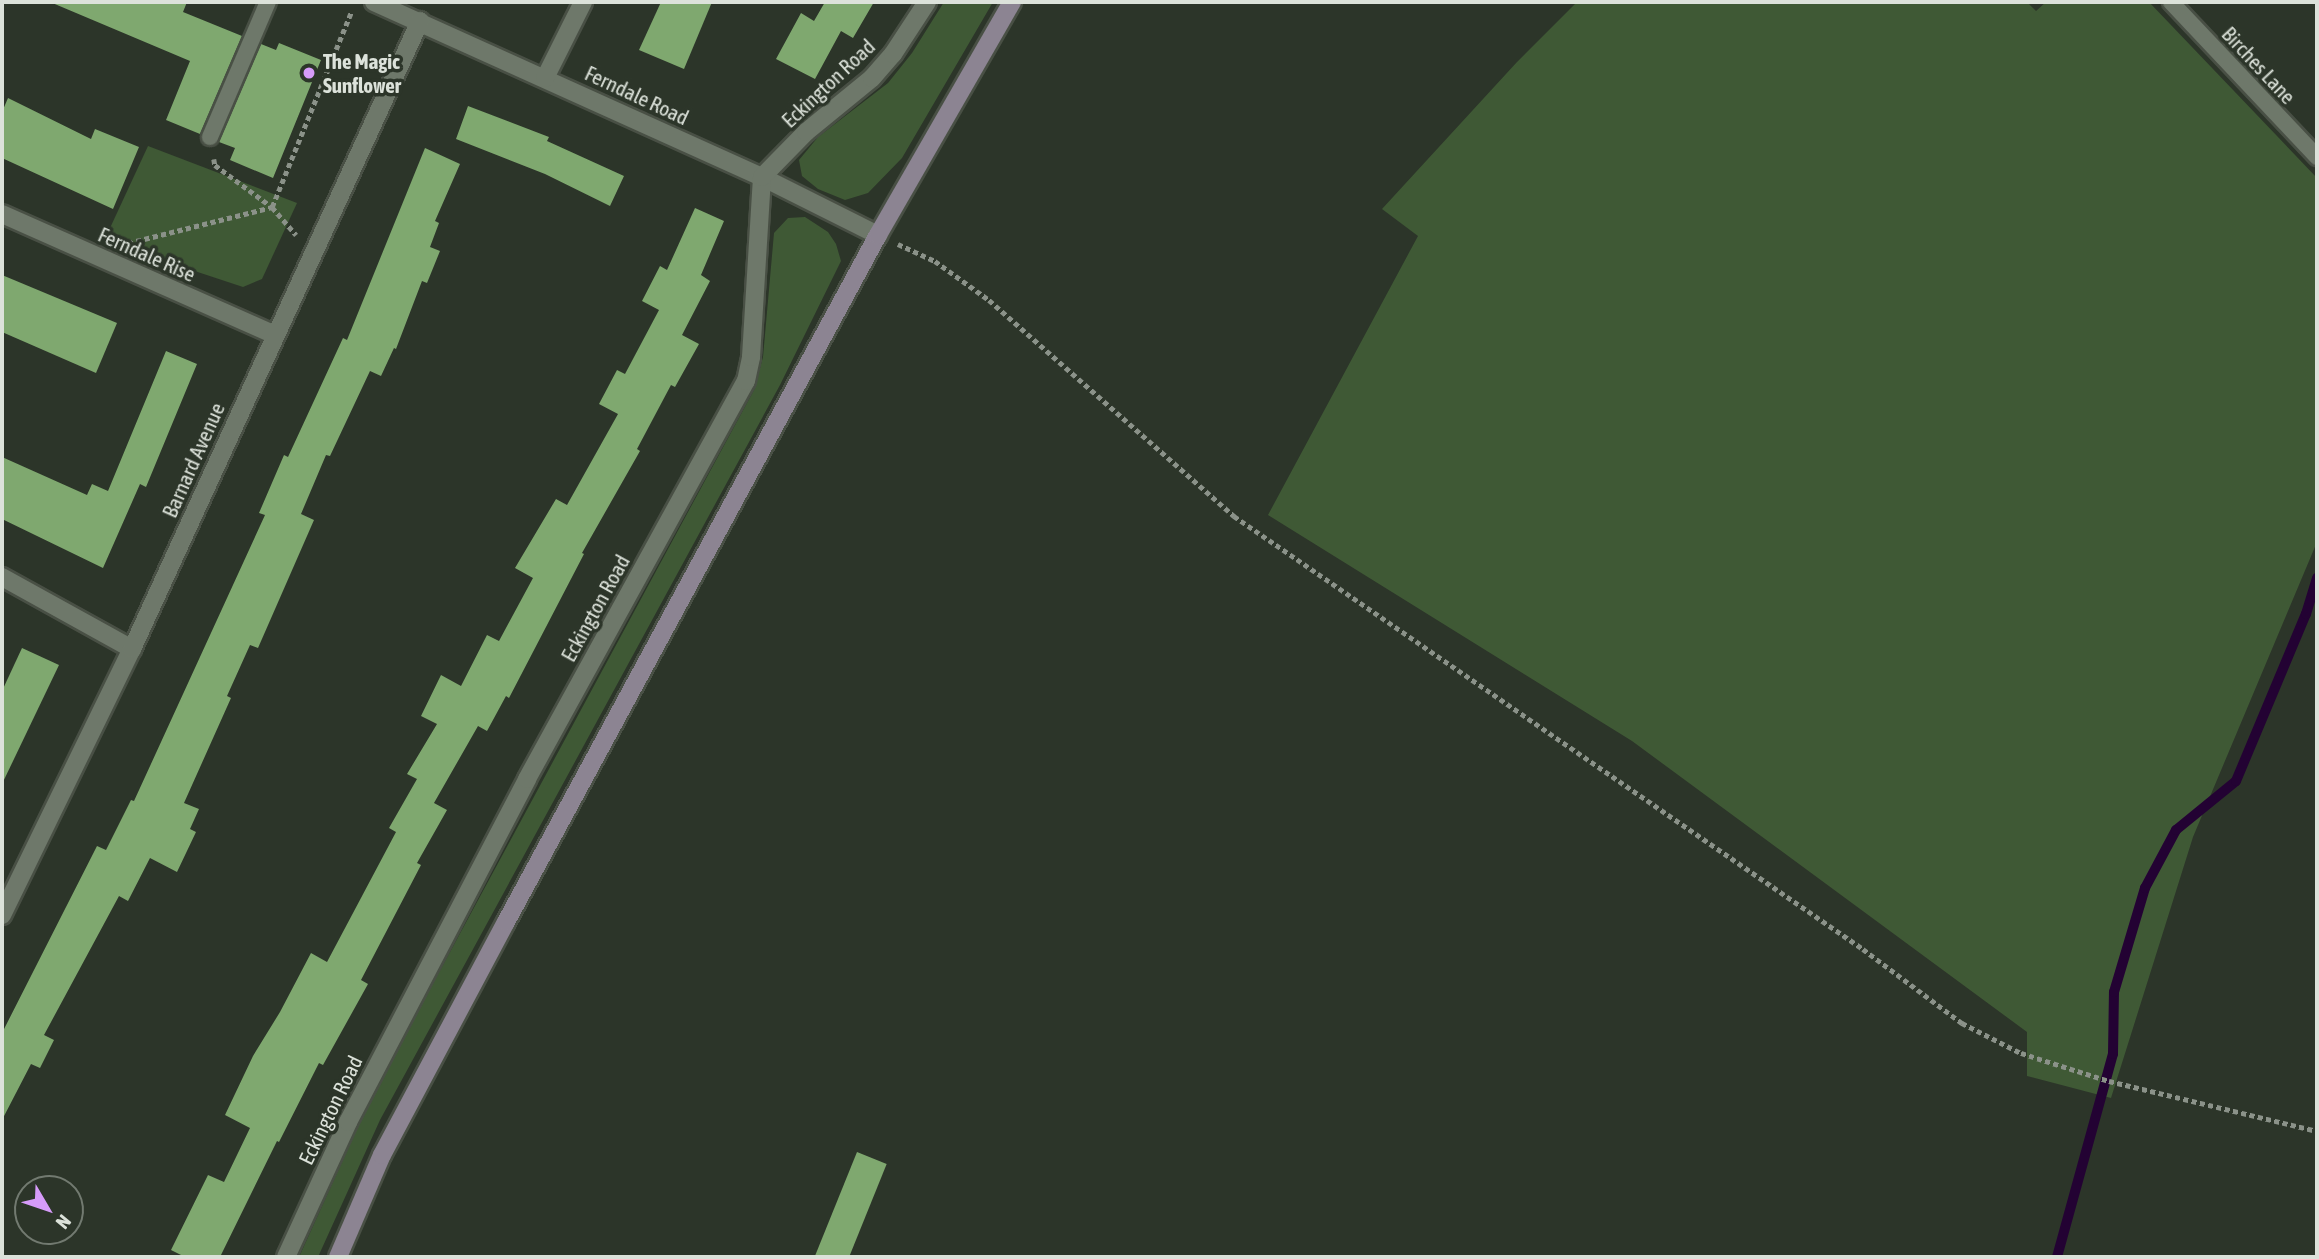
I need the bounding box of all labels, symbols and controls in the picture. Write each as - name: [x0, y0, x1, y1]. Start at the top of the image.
- street label: Birches Lane: [2217, 21, 2301, 109]
- street label: Eckington Road: [776, 33, 880, 133]
- place label: The Magic Sunflower: [323, 48, 401, 98]
- street label: Ferndale Road: [581, 60, 693, 130]
- marker: The Magic Sunflower: [301, 65, 317, 81]
- street label: Ferndale Rise: [94, 221, 200, 287]
- street label: Barnard Avenue: [156, 399, 230, 521]
- street label: Eckington Road: [555, 550, 635, 666]
- street label: Eckington Road: [293, 1051, 367, 1169]
- north arrow: [14, 1175, 84, 1245]
- text: N: [52, 1211, 76, 1233]

